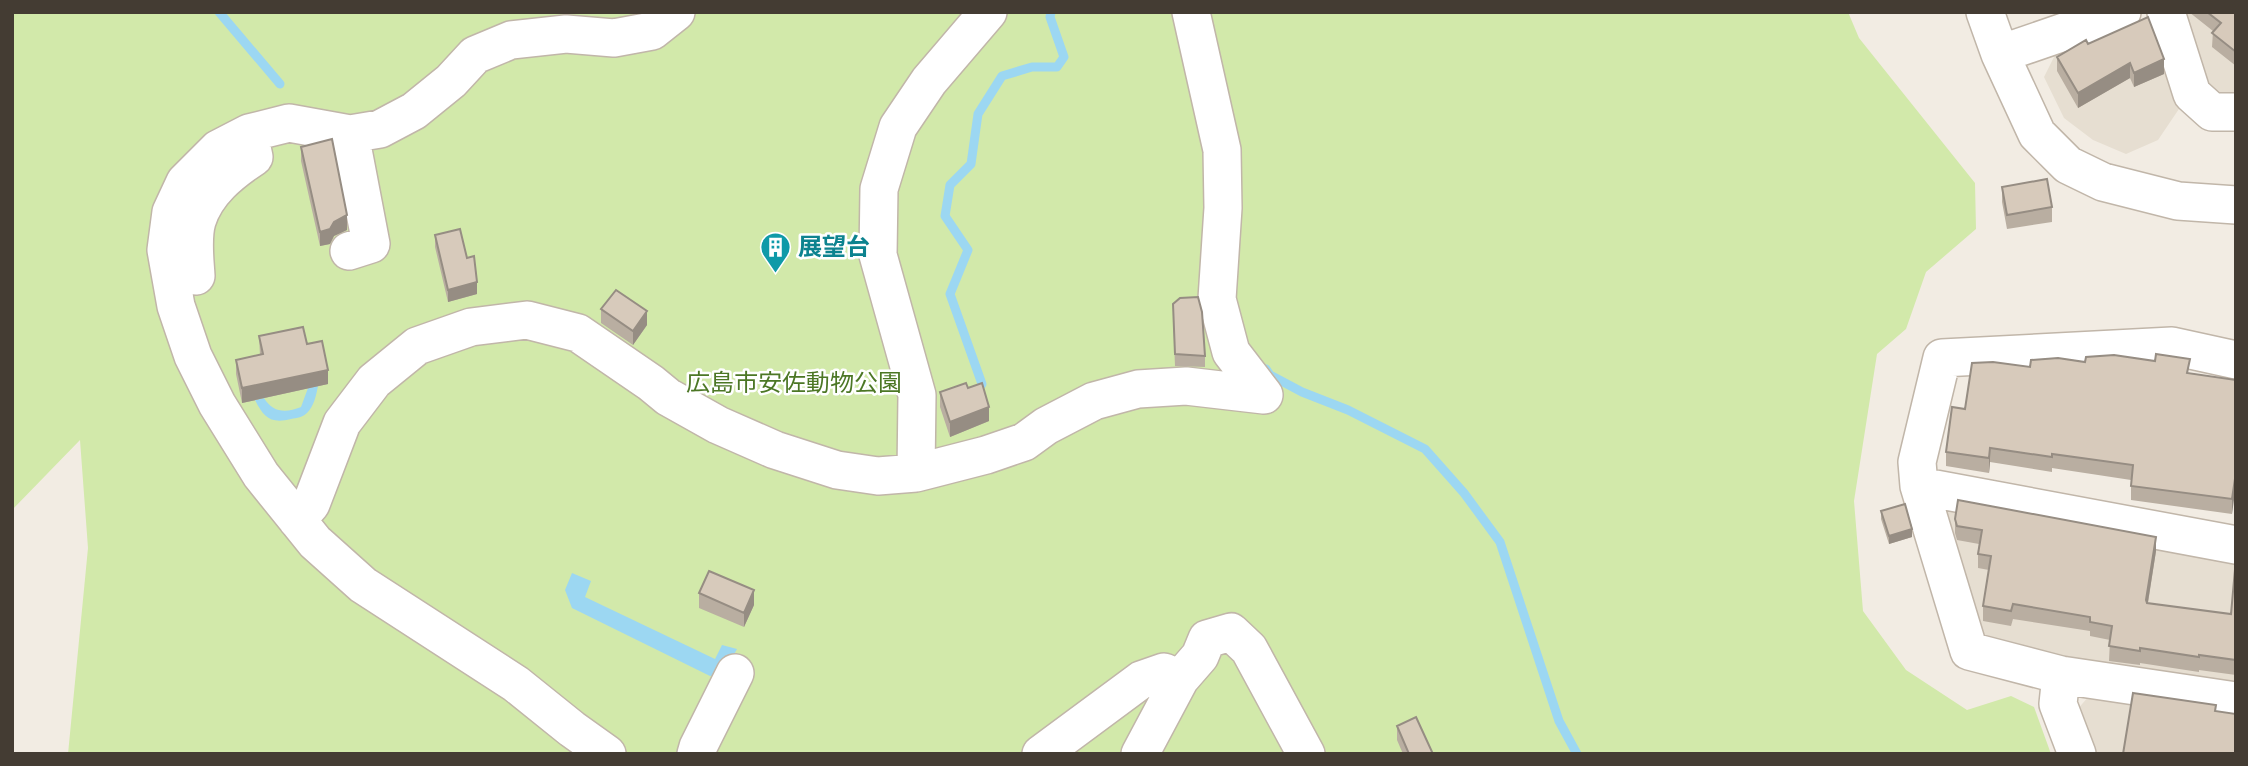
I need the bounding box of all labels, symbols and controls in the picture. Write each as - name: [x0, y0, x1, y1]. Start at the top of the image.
- building icon: 展望台: [758, 230, 792, 274]
- place label: 展望台: [798, 233, 870, 260]
- park label: 広島市安佐動物公園: [686, 369, 902, 396]

